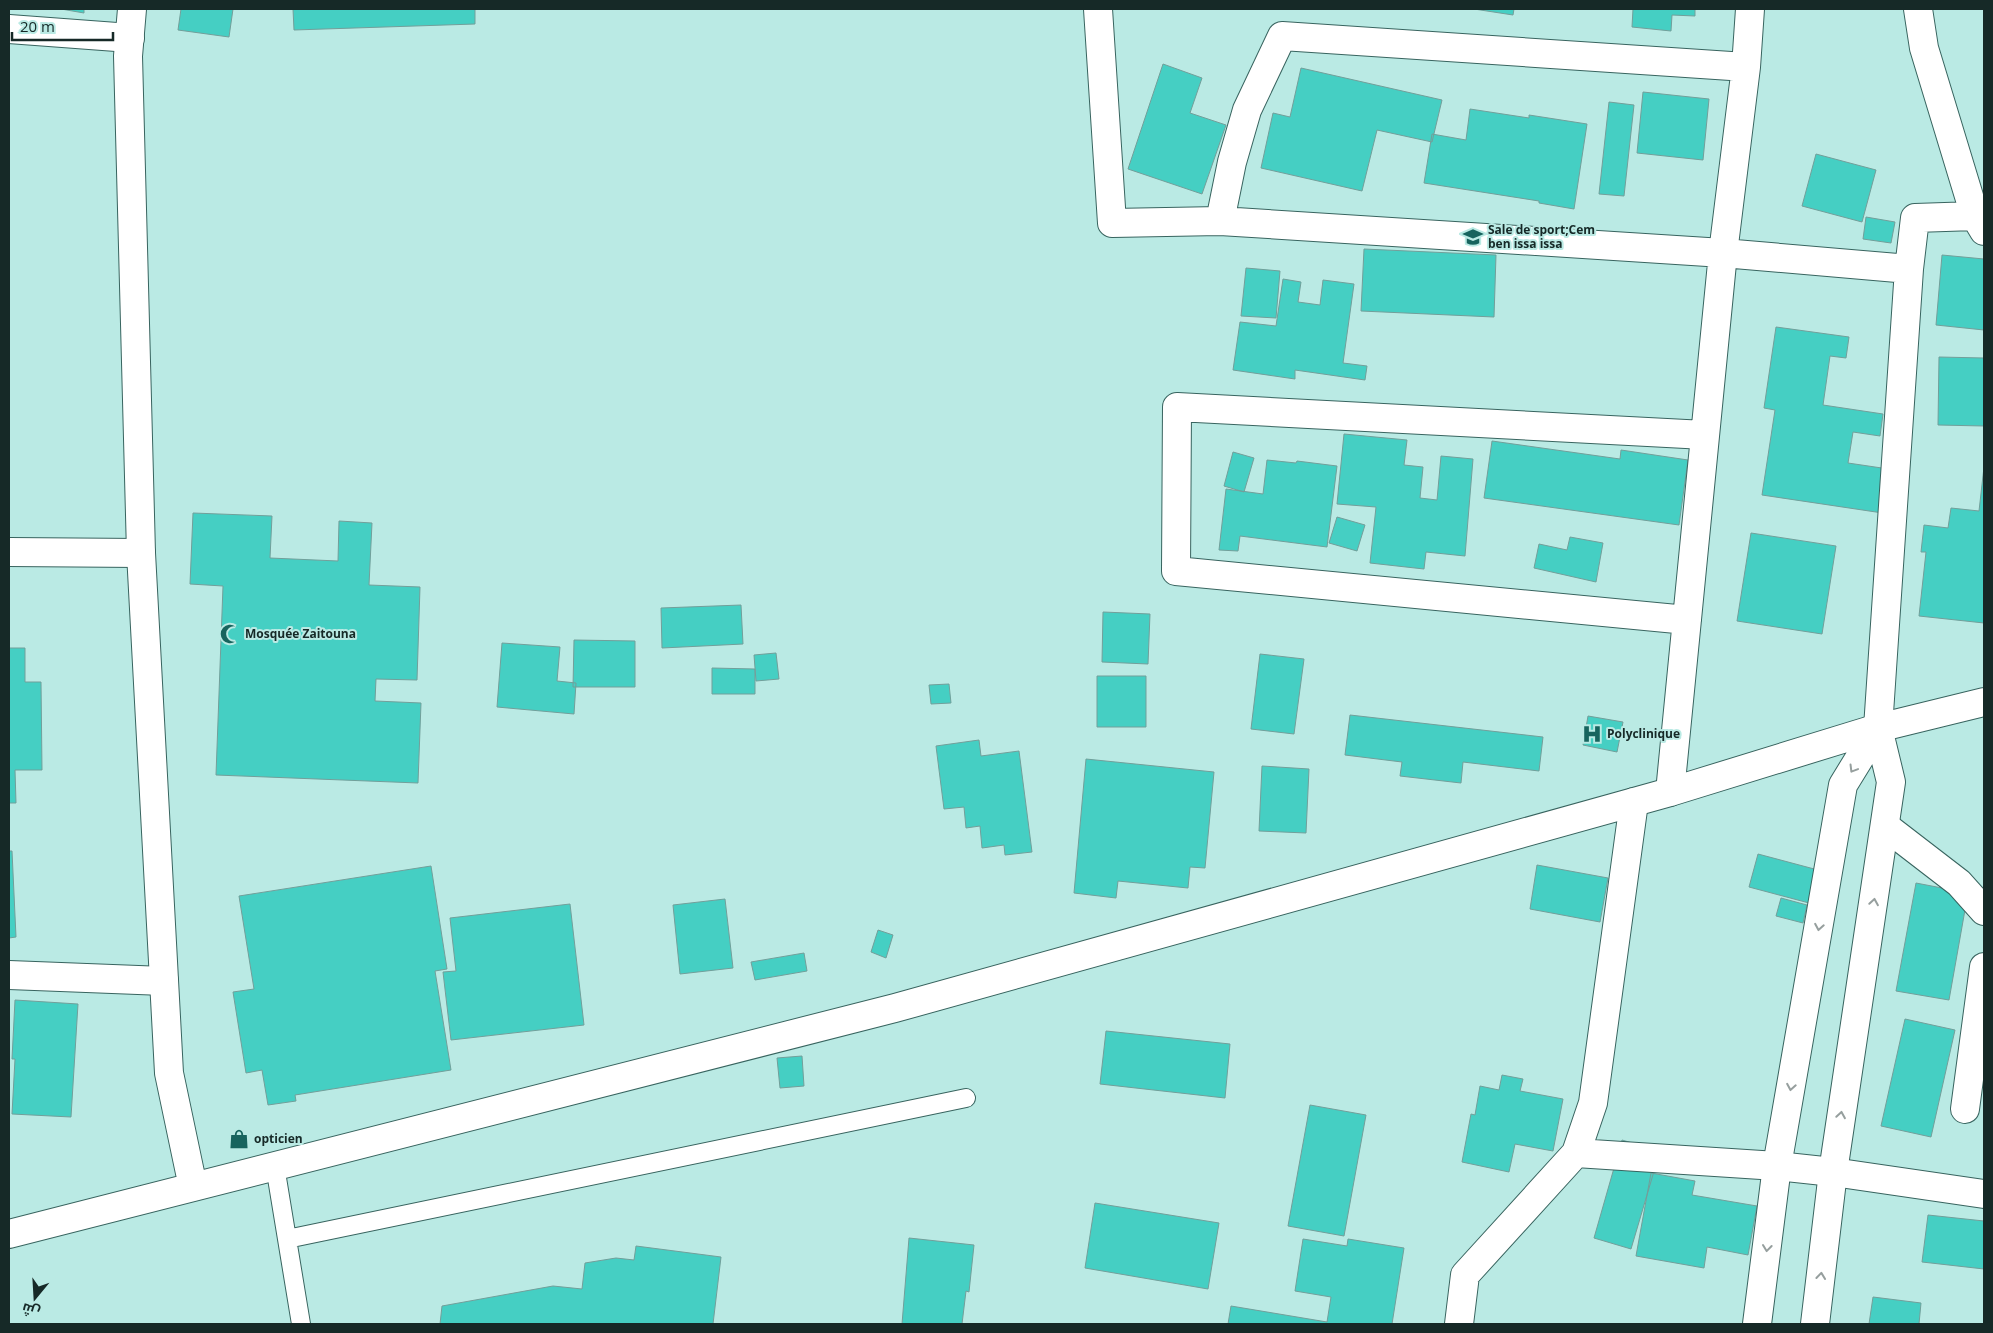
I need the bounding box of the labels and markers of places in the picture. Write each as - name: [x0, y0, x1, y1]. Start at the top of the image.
- place label: Sale de sport;Cem ben issa issa: [1488, 221, 1595, 252]
- school or university icon: Sale de sport;Cem ben issa issa: [1462, 226, 1484, 248]
- mosque icon: Mosquée Zaitouna: [219, 623, 241, 645]
- place label: Mosquée Zaitouna: [245, 625, 356, 642]
- hospital icon: Polyclinique: [1581, 723, 1603, 745]
- place label: Polyclinique: [1607, 725, 1680, 742]
- shop icon: opticien: [228, 1128, 250, 1150]
- place label: opticien: [254, 1130, 303, 1147]

